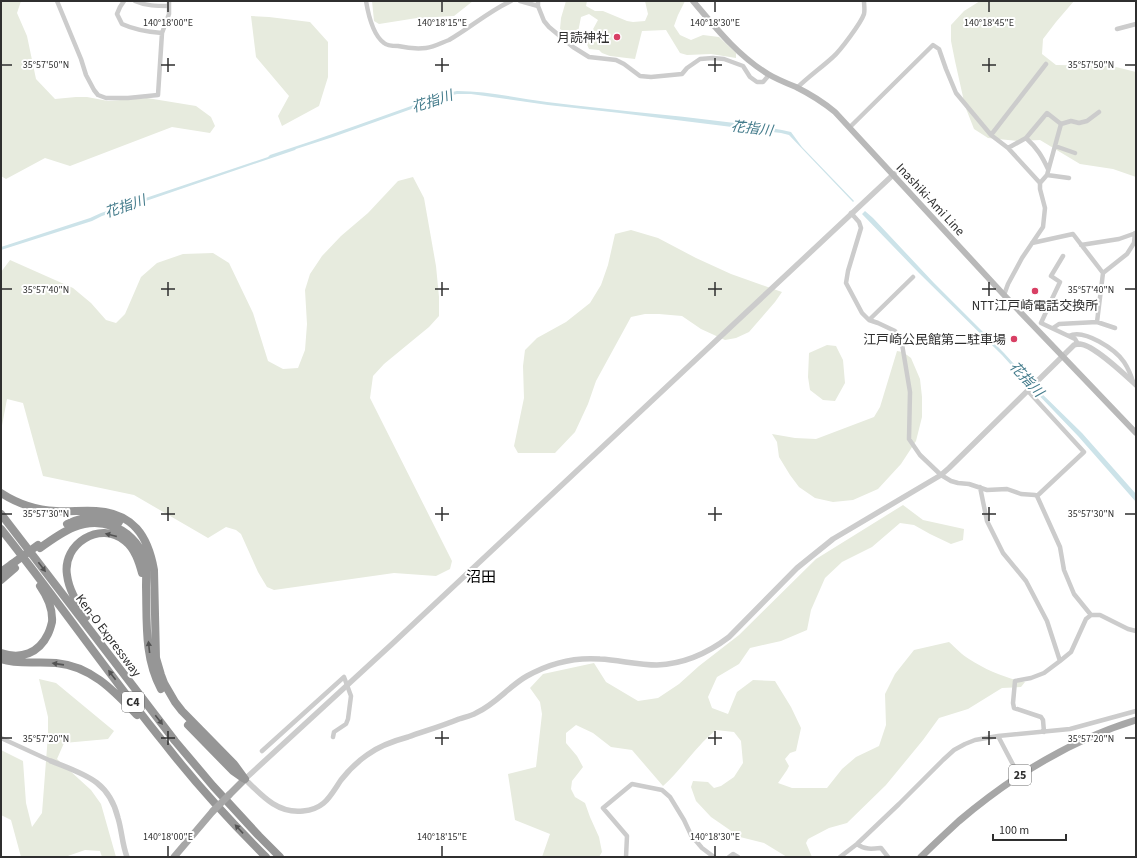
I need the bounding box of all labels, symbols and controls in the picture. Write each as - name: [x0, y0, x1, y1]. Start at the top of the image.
- text: 140°18'00"E: [143, 16, 193, 30]
- text: 140°18'15"E: [417, 16, 467, 30]
- text: 140°18'30"E: [690, 16, 740, 30]
- text: 140°18'45"E: [964, 16, 1014, 30]
- place label: 月読神社: [557, 29, 609, 47]
- marker: 月読神社: [612, 32, 622, 42]
- text: 35°57'50"N: [23, 58, 69, 72]
- text: 35°57'50"N: [1068, 58, 1114, 72]
- water label: 花指川: [409, 85, 457, 118]
- water label: 花指川: [730, 117, 776, 142]
- street label: Inashiki-Ami Line: [892, 159, 969, 240]
- water label: 花指川: [102, 190, 150, 223]
- text: 35°57'40"N: [23, 283, 69, 297]
- text: 35°57'40"N: [1068, 283, 1114, 297]
- marker: NTT江戸崎電話交換所: [1030, 286, 1040, 296]
- place label: NTT江戸崎電話交換所: [972, 297, 1098, 315]
- place label: 江戸崎公民館第二駐車場: [863, 331, 1006, 349]
- marker: 江戸崎公民館第二駐車場: [1009, 334, 1019, 344]
- water label: 花指川: [1005, 358, 1049, 403]
- text: 35°57'30"N: [23, 507, 69, 521]
- text: 35°57'30"N: [1068, 507, 1114, 521]
- one-way arrow: [105, 532, 117, 538]
- one-way arrow: [38, 561, 46, 572]
- district label: 沼田: [466, 567, 496, 588]
- street label: Ken-O Expressway: [71, 591, 145, 681]
- one-way arrow: [145, 641, 152, 654]
- one-way arrow: [52, 661, 64, 667]
- one-way arrow: [108, 669, 116, 680]
- road number: C4: [122, 692, 144, 712]
- one-way arrow: [155, 715, 163, 725]
- text: 35°57'20"N: [23, 732, 69, 746]
- text: 35°57'20"N: [1068, 732, 1114, 746]
- road number: 25: [1009, 765, 1031, 785]
- scale bar: [993, 816, 1066, 842]
- text: 100 m: [999, 822, 1029, 839]
- one-way arrow: [234, 824, 244, 834]
- text: 140°18'00"E: [143, 830, 193, 844]
- text: 140°18'15"E: [417, 830, 467, 844]
- text: 140°18'30"E: [690, 830, 740, 844]

